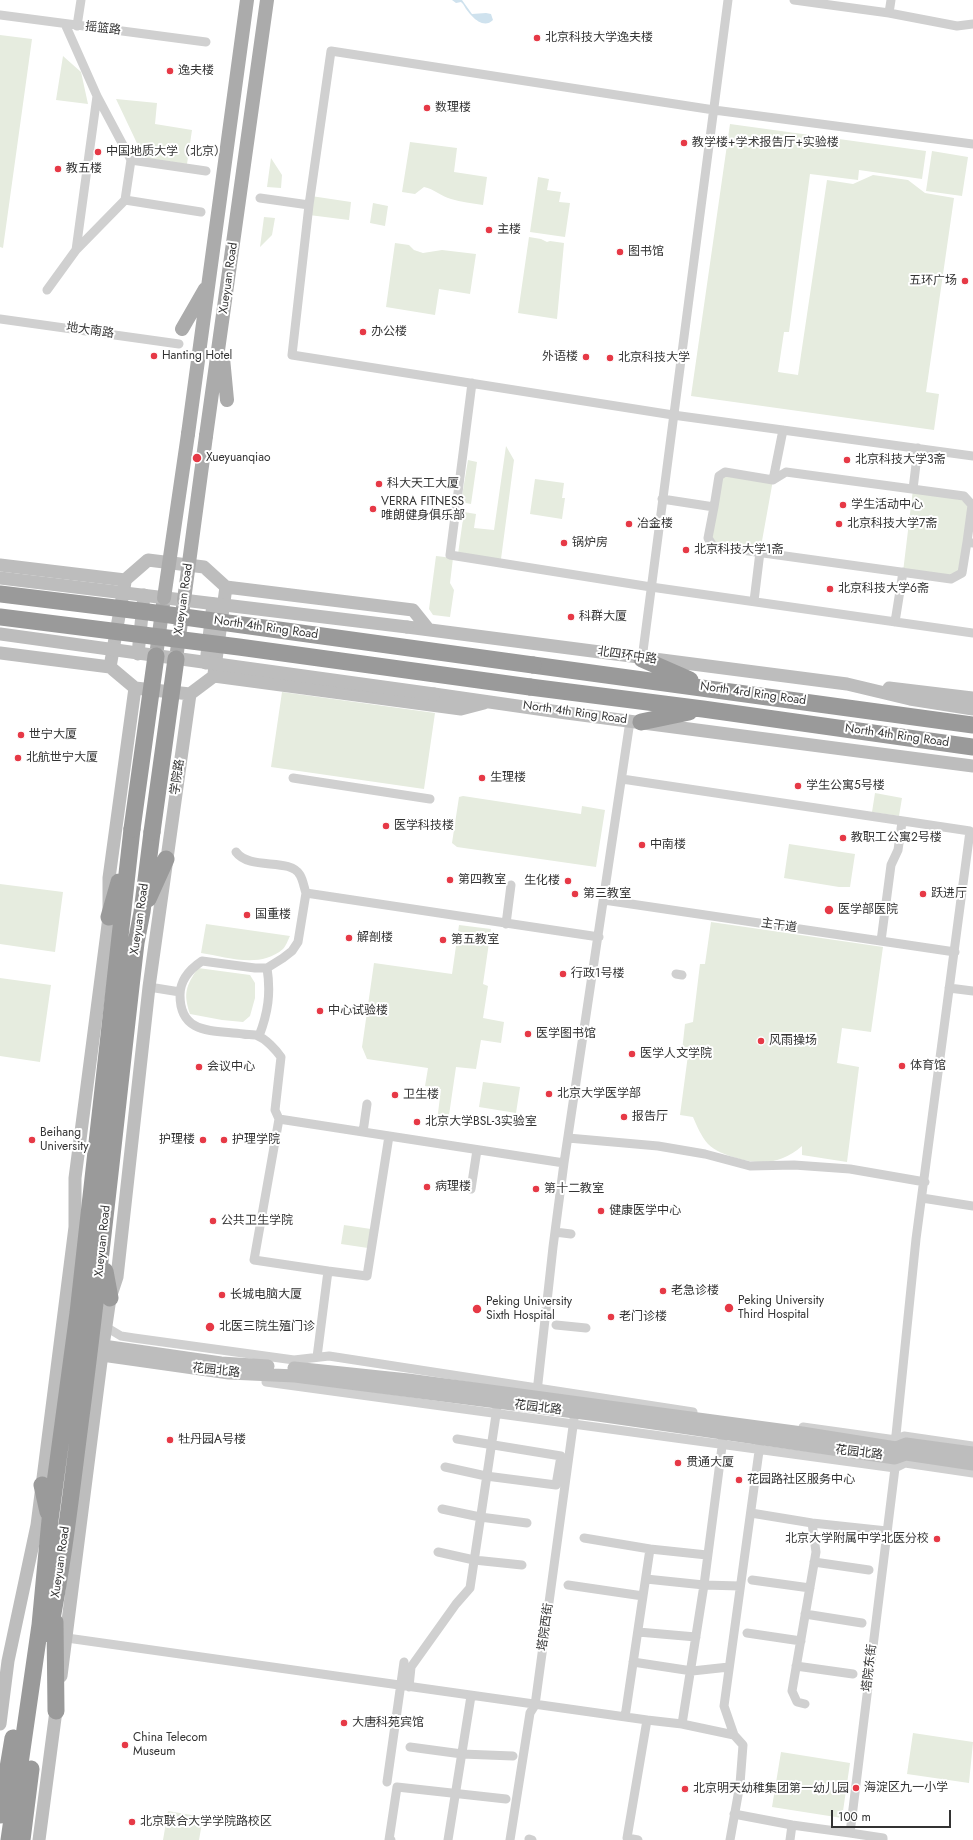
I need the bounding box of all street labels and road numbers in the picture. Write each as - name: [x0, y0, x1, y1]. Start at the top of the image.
- street label: 摇篮路: [84, 20, 122, 38]
- street label: Xueyuan Road: [217, 241, 241, 315]
- street label: 地大南路: [65, 321, 115, 341]
- street label: Xueyuan Road: [172, 562, 196, 636]
- street label: North 4th Ring Road: [213, 614, 319, 642]
- street label: 北四环中路: [596, 645, 658, 667]
- street label: North 4rd Ring Road: [699, 679, 807, 709]
- street label: North 4th Ring Road: [522, 699, 628, 727]
- street label: North 4th Ring Road: [844, 722, 950, 750]
- street label: 学院路: [168, 758, 188, 796]
- street label: Xueyuan Road: [128, 882, 152, 956]
- street label: 主干道: [760, 916, 798, 936]
- street label: Xueyuan Road: [92, 1205, 114, 1277]
- street label: 花园北路: [191, 1361, 241, 1381]
- street label: 花园北路: [513, 1398, 563, 1418]
- street label: 花园北路: [834, 1443, 884, 1463]
- street label: Xueyuan Road: [49, 1525, 73, 1599]
- street label: 塔院西街: [536, 1602, 556, 1652]
- street label: 塔院东街: [860, 1643, 880, 1693]

